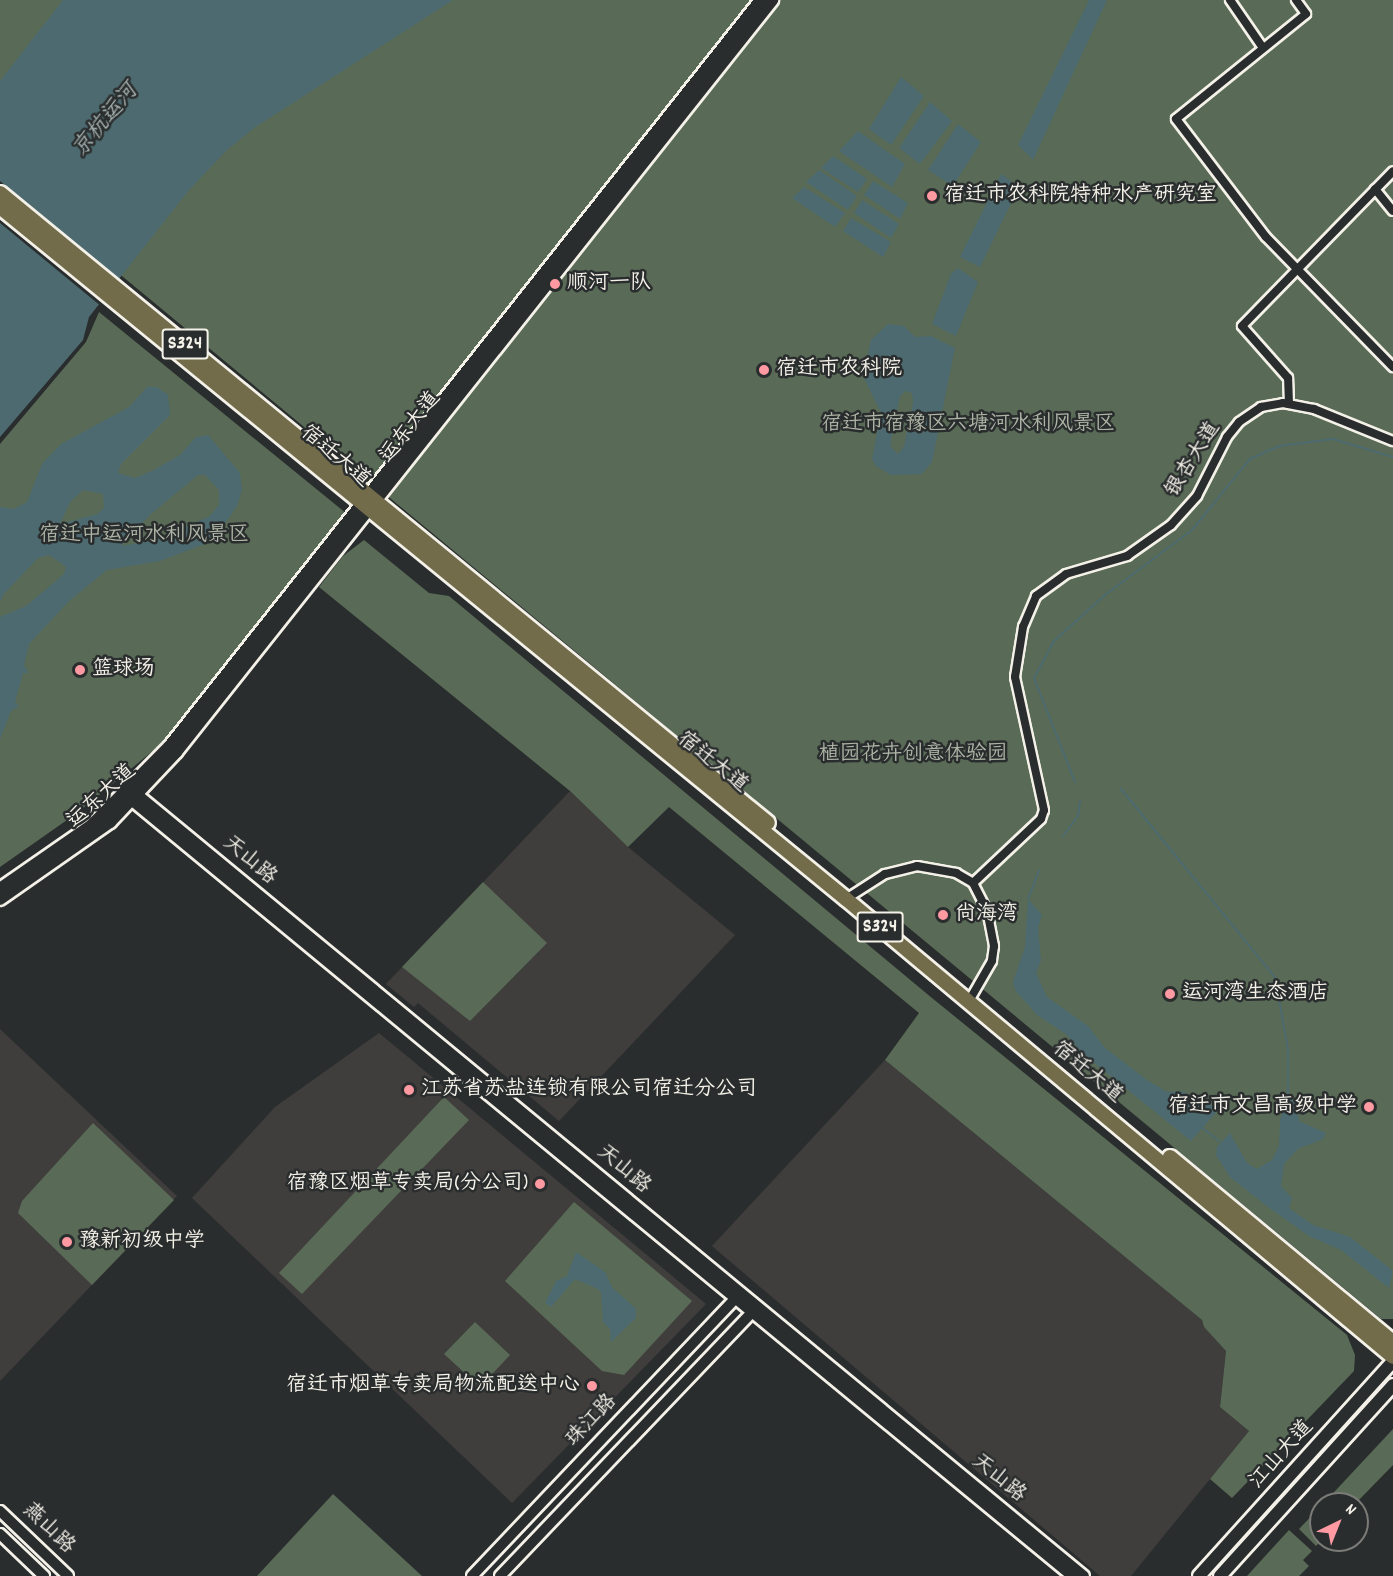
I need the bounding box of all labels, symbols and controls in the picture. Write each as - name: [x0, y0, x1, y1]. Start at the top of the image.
- water label: 京杭运河: [68, 79, 144, 163]
- place label: 宿迁市农科院特种水产研究室: [944, 183, 1217, 209]
- marker: 宿迁市农科院特种水产研究室: [925, 189, 939, 203]
- place label: 顺河一队: [567, 271, 651, 297]
- marker: 顺河一队: [548, 277, 562, 291]
- road number: S324: [161, 327, 209, 361]
- place label: 宿迁市农科院: [776, 357, 902, 383]
- marker: 宿迁市农科院: [757, 363, 771, 377]
- street label: 运东大道: [375, 387, 447, 469]
- park label: 宿迁市宿豫区六塘河水利风景区: [821, 412, 1115, 438]
- street label: 银杏大道: [1161, 418, 1227, 502]
- street label: 宿迁大道: [295, 420, 375, 494]
- park label: 宿迁中运河水利风景区: [39, 523, 249, 549]
- place label: 篮球场: [92, 657, 155, 683]
- marker: 篮球场: [73, 663, 87, 677]
- street label: 宿迁大道: [671, 727, 753, 799]
- park label: 植园花卉创意体验园: [819, 742, 1007, 768]
- street label: 运东大道: [62, 760, 142, 834]
- street label: 天山路: [217, 831, 281, 891]
- place label: 尚海湾: [955, 902, 1018, 928]
- marker: 尚海湾: [936, 908, 950, 922]
- road number: S324: [856, 910, 904, 944]
- place label: 运河湾生态酒店: [1182, 981, 1329, 1007]
- marker: 运河湾生态酒店: [1163, 987, 1177, 1001]
- street label: 宿迁大道: [1047, 1036, 1127, 1110]
- place label: 江苏省苏盐连锁有限公司宿迁分公司: [421, 1077, 757, 1103]
- marker: 江苏省苏盐连锁有限公司宿迁分公司: [402, 1083, 416, 1097]
- place label: 宿迁市文昌高级中学: [1168, 1094, 1357, 1120]
- marker: 宿迁市文昌高级中学: [1362, 1100, 1376, 1114]
- street label: 天山路: [591, 1140, 655, 1200]
- place label: 宿豫区烟草专卖局(分公司): [287, 1171, 528, 1197]
- marker: 宿豫区烟草专卖局(分公司): [533, 1177, 547, 1191]
- place label: 豫新初级中学: [79, 1229, 205, 1255]
- marker: 豫新初级中学: [60, 1235, 74, 1249]
- place label: 宿迁市烟草专卖局物流配送中心: [286, 1373, 580, 1399]
- marker: 宿迁市烟草专卖局物流配送中心: [585, 1379, 599, 1393]
- street label: 珠江路: [561, 1390, 623, 1452]
- street label: 江山大道: [1245, 1415, 1319, 1495]
- street label: 天山路: [966, 1449, 1030, 1509]
- north arrow: [1309, 1492, 1369, 1552]
- street label: 燕山路: [17, 1498, 79, 1560]
- text: N: [1340, 1499, 1361, 1521]

